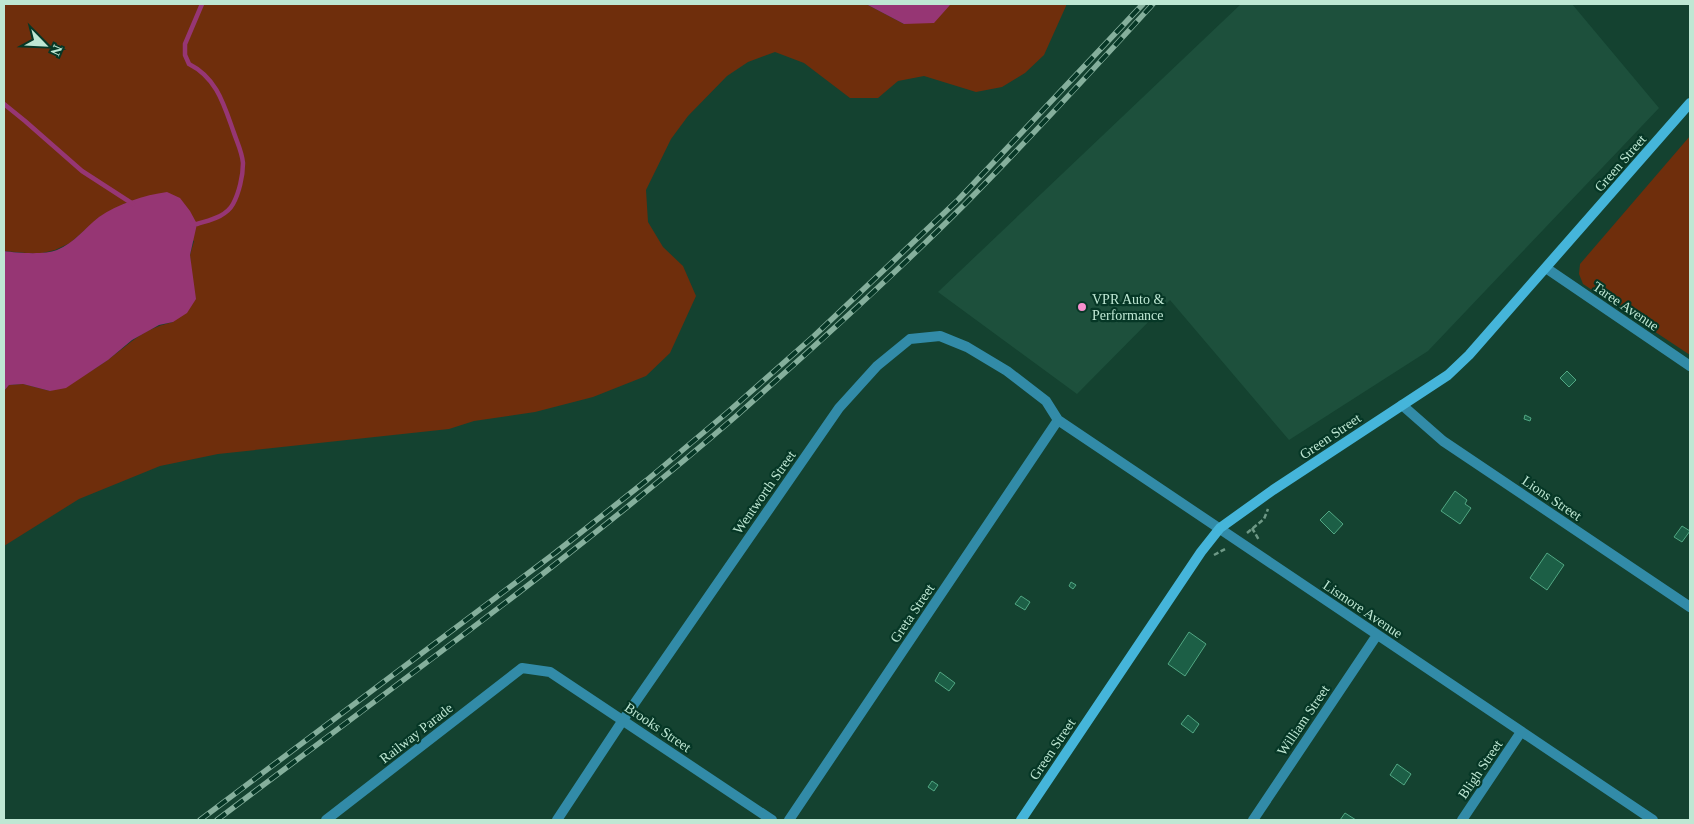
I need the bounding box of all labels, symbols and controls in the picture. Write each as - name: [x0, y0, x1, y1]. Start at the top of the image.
- north arrow: [20, 20, 70, 70]
- text: N: [48, 42, 65, 58]
- street label: Green Street: [1592, 132, 1649, 195]
- street label: Taree Avenue: [1590, 279, 1661, 334]
- place label: VPR Auto & Performance: [1092, 292, 1164, 323]
- marker: VPR Auto & Performance: [1076, 301, 1088, 313]
- street label: Green Street: [1297, 410, 1364, 462]
- street label: Wentworth Street: [730, 448, 799, 537]
- street label: Lions Street: [1519, 473, 1584, 524]
- street label: Lismore Avenue: [1320, 578, 1405, 641]
- street label: Greta Street: [887, 581, 937, 645]
- street label: William Street: [1274, 682, 1332, 758]
- street label: Railway Parade: [377, 700, 456, 766]
- street label: Brooks Street: [622, 700, 694, 755]
- street label: Green Street: [1027, 716, 1078, 783]
- street label: Bligh Street: [1455, 737, 1506, 801]

